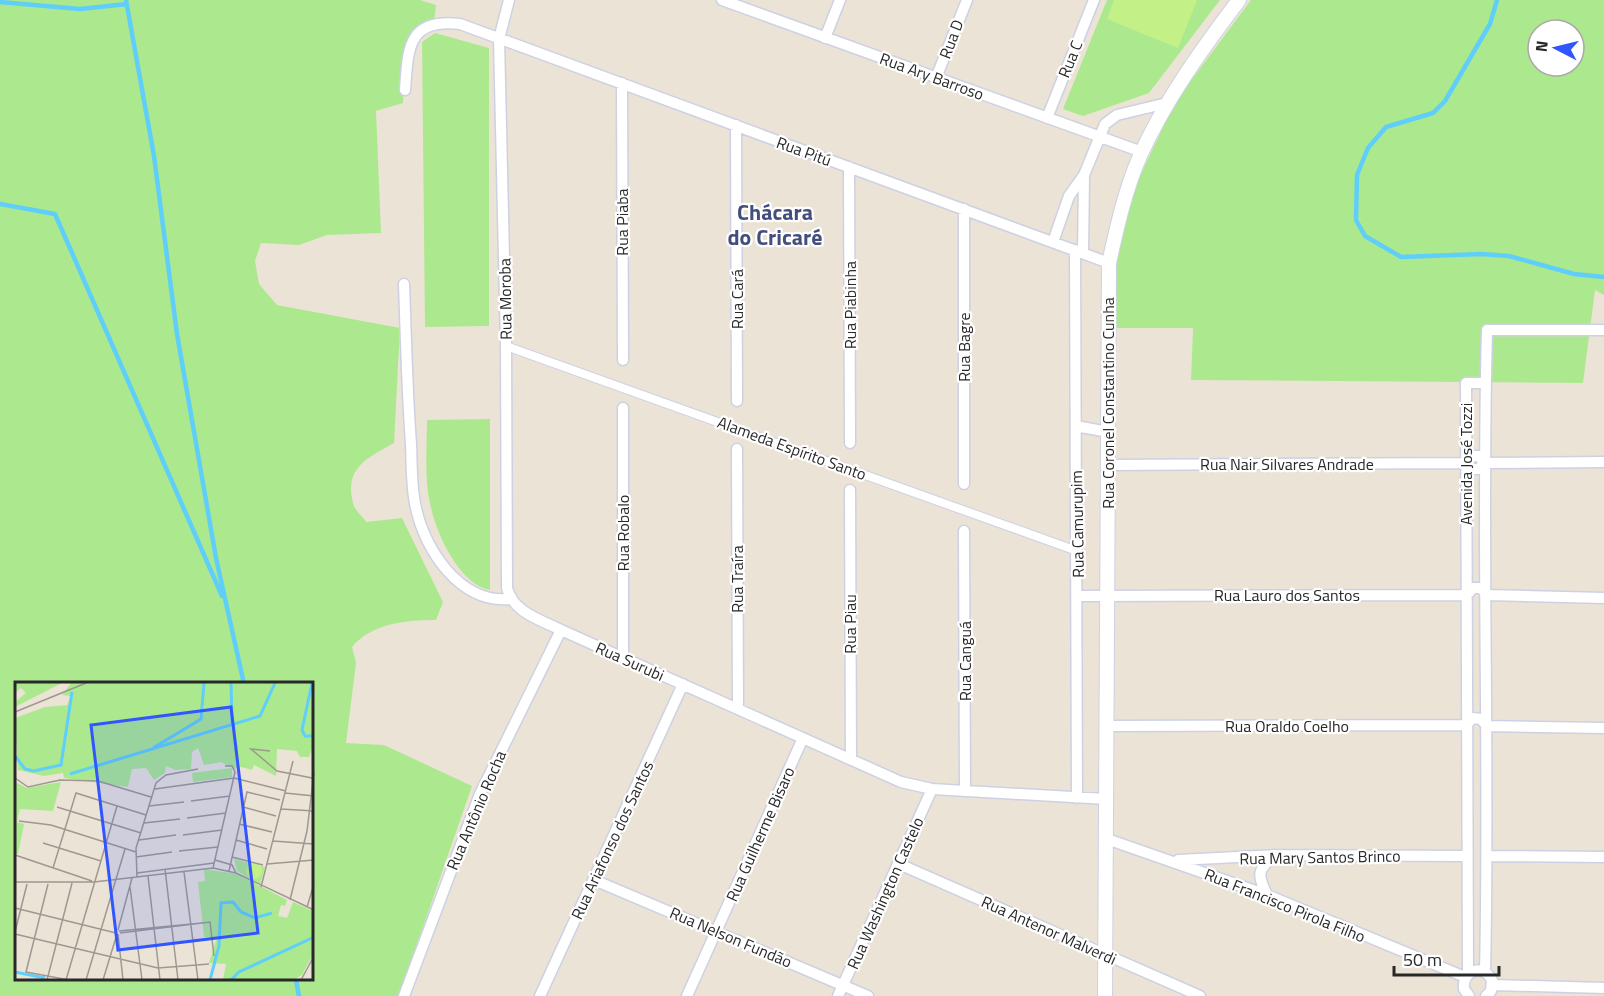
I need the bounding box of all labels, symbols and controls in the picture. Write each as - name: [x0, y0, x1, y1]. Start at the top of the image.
- street label: Rua D: [933, 16, 969, 62]
- north arrow: [1526, 18, 1586, 78]
- street label: Rua C: [1052, 36, 1088, 81]
- text: N: [1529, 39, 1554, 53]
- street label: Rua Ary Barroso: [877, 46, 987, 106]
- street label: Rua Pitú: [773, 130, 835, 172]
- street label: Rua Piaba: [610, 188, 634, 256]
- district label: Chácara do Cricaré: [728, 195, 822, 254]
- street label: Rua Moroba: [492, 258, 518, 340]
- street label: Rua Piabinha: [838, 261, 862, 349]
- street label: Rua Cará: [725, 269, 749, 329]
- street label: Rua Coronel Constantino Cunha: [1096, 297, 1120, 509]
- street label: Rua Bagre: [952, 312, 976, 382]
- street label: Avenida José Tozzi: [1454, 403, 1478, 525]
- street label: Alameda Espírito Santo: [714, 410, 870, 486]
- street label: Rua Nair Silvares Andrade: [1200, 452, 1374, 476]
- street label: Rua Camurupim: [1064, 470, 1090, 578]
- street label: Rua Robalo: [611, 495, 635, 571]
- street label: Rua Traíra: [725, 545, 749, 613]
- street label: Rua Lauro dos Santos: [1214, 583, 1360, 607]
- street label: Rua Piau: [838, 594, 862, 654]
- street label: Rua Canguá: [953, 621, 977, 701]
- street label: Rua Surubi: [592, 635, 668, 687]
- inset map: [15, 682, 314, 981]
- street label: Rua Oraldo Coelho: [1225, 714, 1349, 738]
- street label: Rua Antônio Rocha: [440, 746, 512, 874]
- street label: Rua Ariafonso dos Santos: [565, 757, 659, 923]
- street label: Rua Guilherme Bisaro: [720, 763, 800, 905]
- street label: Rua Washington Castelo: [841, 813, 929, 973]
- street label: Rua Mary Santos Brinco: [1239, 844, 1401, 870]
- street label: Rua Francisco Pirola Filho: [1201, 862, 1369, 948]
- street label: Rua Antenor Malverdi: [978, 889, 1120, 971]
- street label: Rua Nelson Fundão: [666, 900, 796, 974]
- scale bar: [1394, 939, 1499, 977]
- text: 50 m: [1403, 946, 1442, 973]

